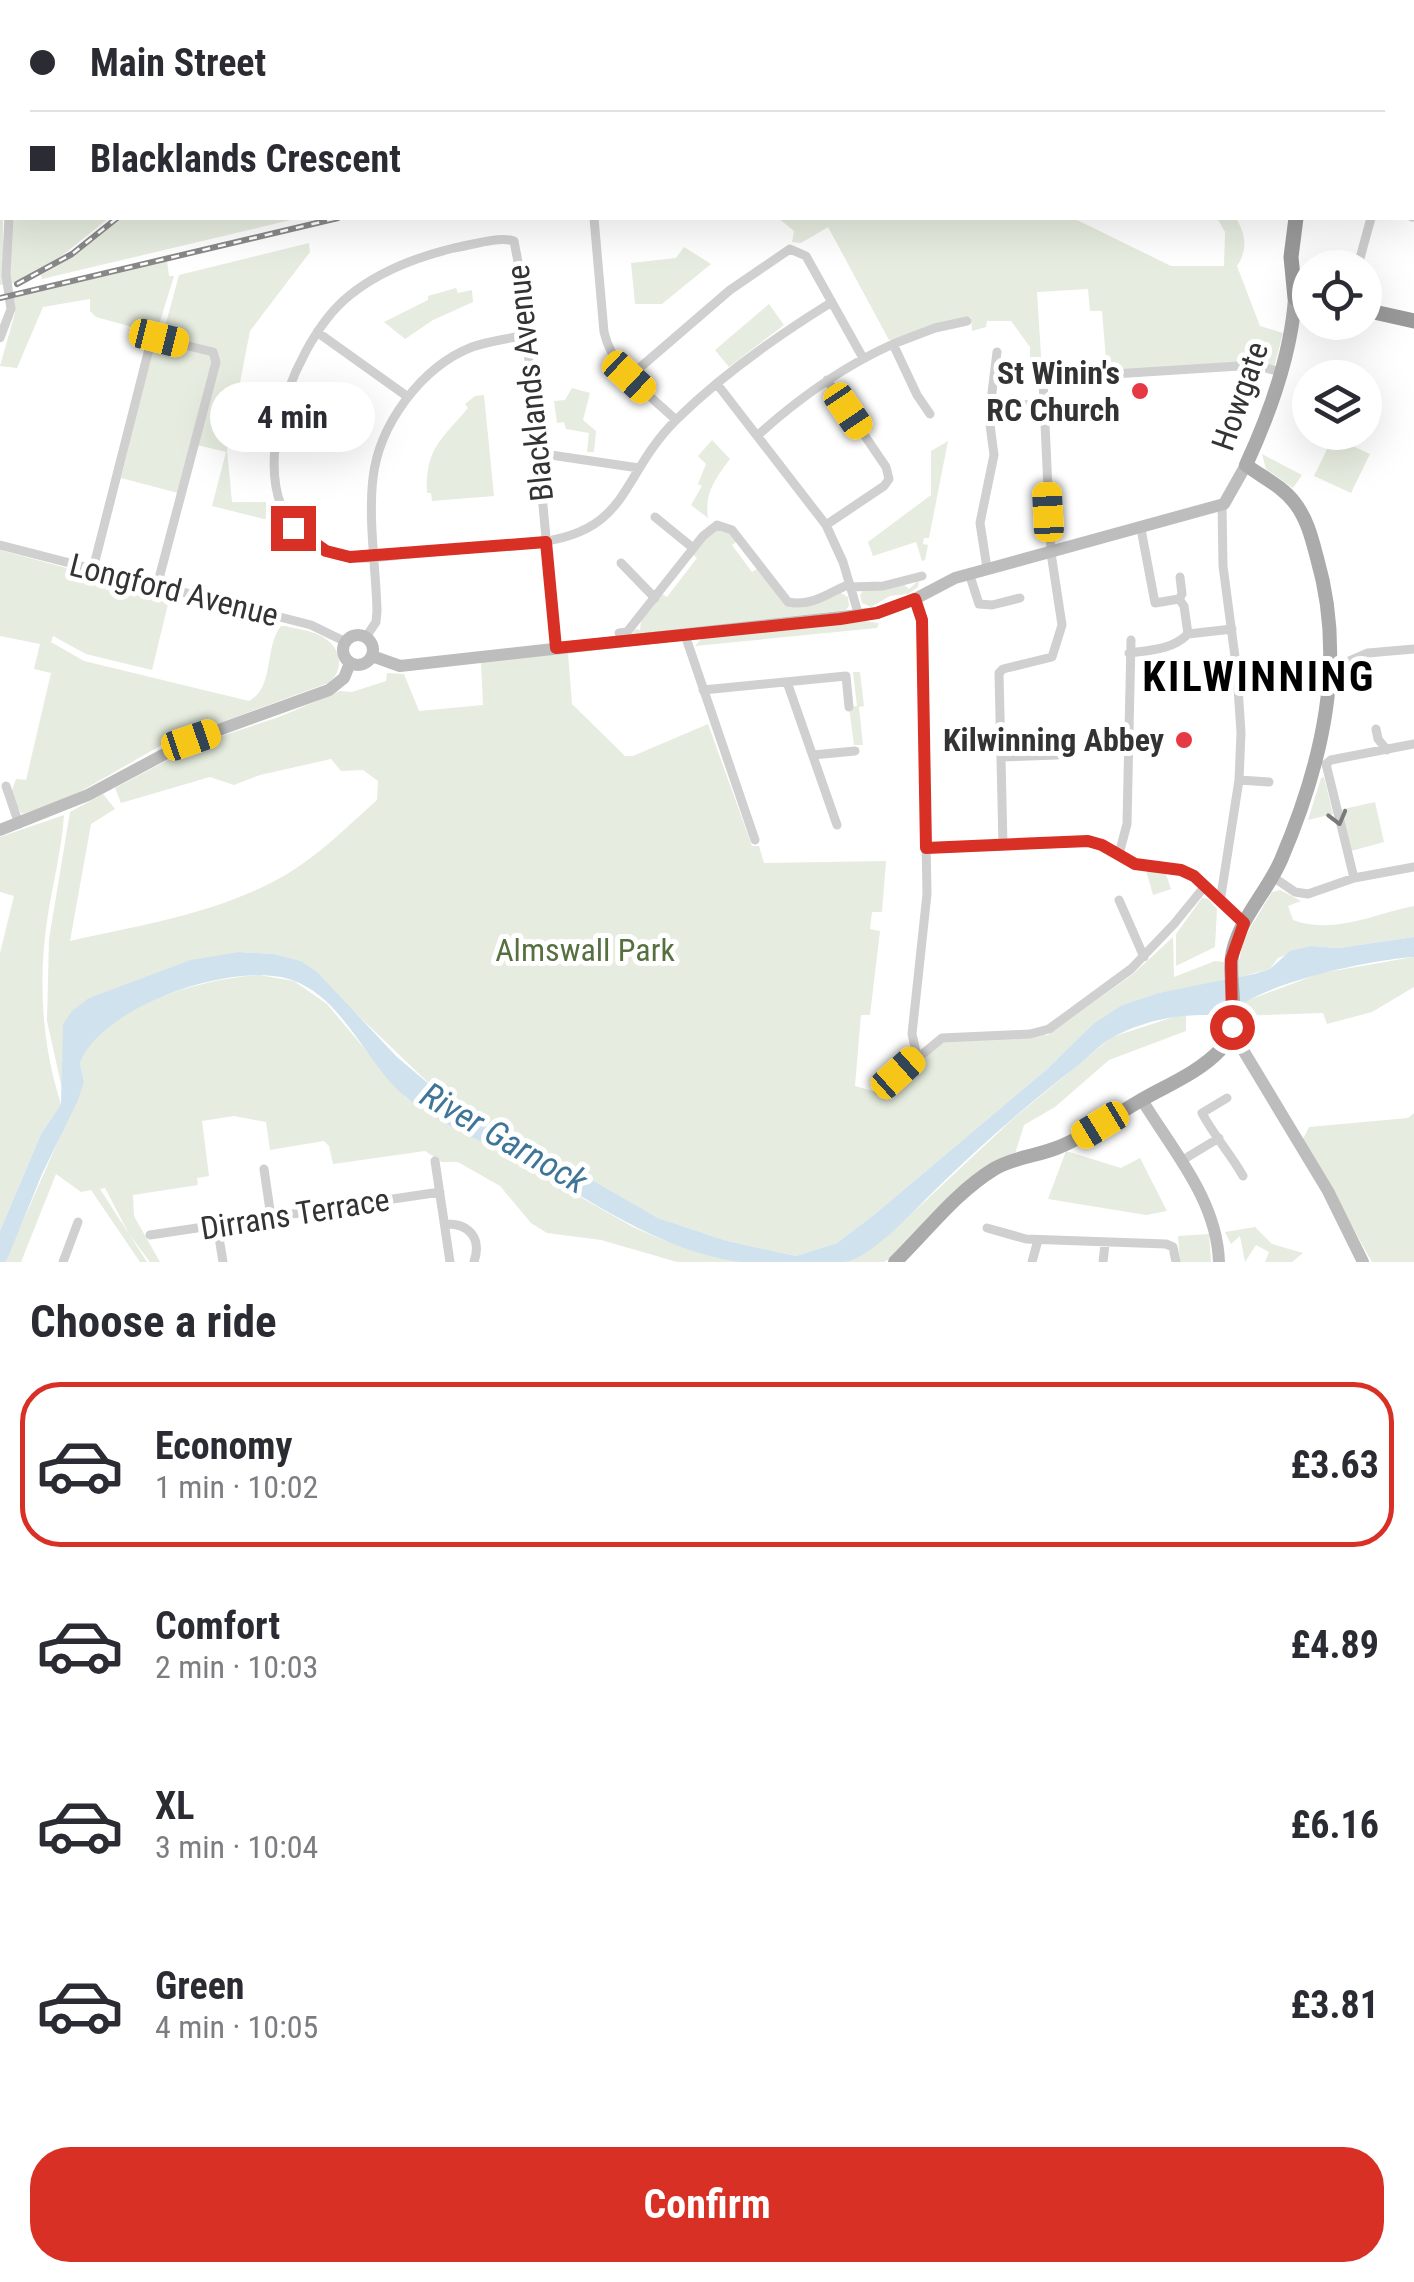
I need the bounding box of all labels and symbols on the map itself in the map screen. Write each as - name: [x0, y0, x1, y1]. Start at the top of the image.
- street label: Blacklands Avenue: [499, 263, 561, 503]
- car: [126, 316, 192, 360]
- street label: Howgate: [1204, 337, 1276, 455]
- car: [597, 346, 661, 408]
- place label: St Winin's RC Church: [986, 354, 1120, 429]
- car: [819, 378, 877, 444]
- marker: St Winin's RC Church: [1129, 380, 1151, 402]
- callout: 4 min: [210, 383, 376, 453]
- car: [1031, 481, 1065, 543]
- route end: [271, 506, 316, 551]
- street label: Longford Avenue: [66, 546, 282, 634]
- district label: KILWINNING: [1142, 652, 1376, 701]
- car: [158, 716, 224, 764]
- place label: Kilwinning Abbey: [943, 721, 1164, 759]
- marker: Kilwinning Abbey: [1173, 729, 1195, 751]
- one-way arrow: [1327, 809, 1348, 826]
- park label: Almswall Park: [495, 931, 675, 969]
- route start: [1210, 1005, 1255, 1050]
- car: [866, 1042, 930, 1104]
- water label: River Garnock: [413, 1074, 595, 1203]
- car: [1067, 1097, 1133, 1153]
- street label: Dirrans Terrace: [198, 1180, 392, 1248]

